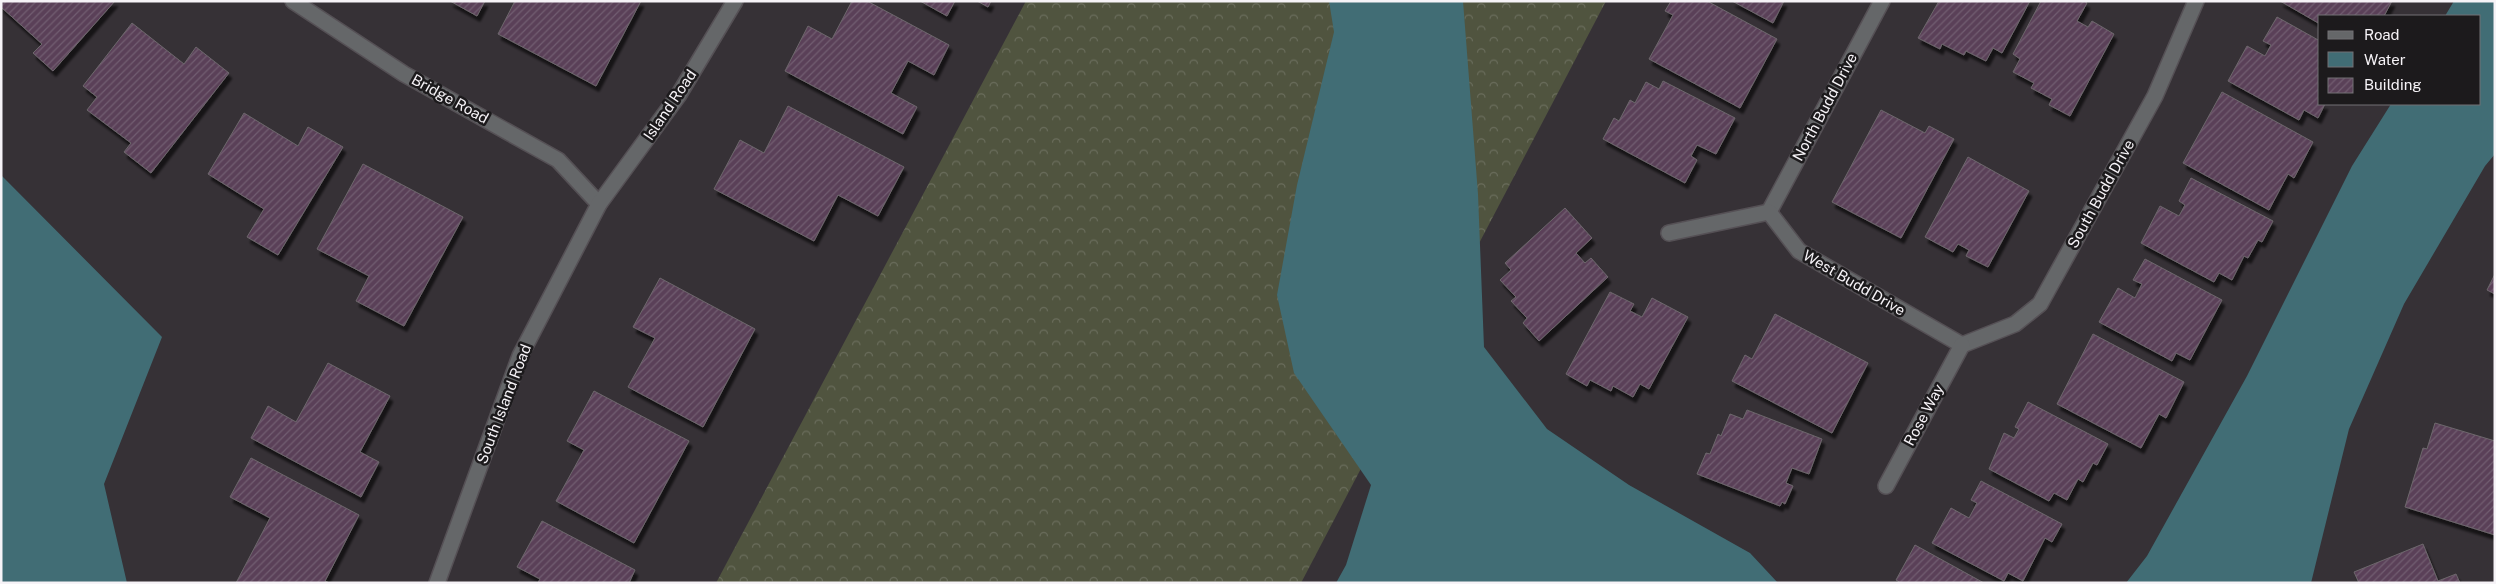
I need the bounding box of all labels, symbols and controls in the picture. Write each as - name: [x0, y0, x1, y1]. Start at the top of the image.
- legend: [2318, 15, 2481, 105]
- text: Road: [2364, 26, 2400, 43]
- street label: North Budd Drive: [1789, 50, 1860, 164]
- text: Water: [2364, 51, 2406, 68]
- street label: Island Road: [640, 66, 699, 143]
- street label: Bridge Road: [409, 70, 492, 127]
- text: Building: [2364, 76, 2422, 93]
- street label: South Budd Drive: [2064, 136, 2137, 251]
- street label: West Budd Drive: [1800, 246, 1908, 319]
- street label: South Island Road: [473, 342, 534, 466]
- street label: Rose Way: [1900, 381, 1947, 448]

